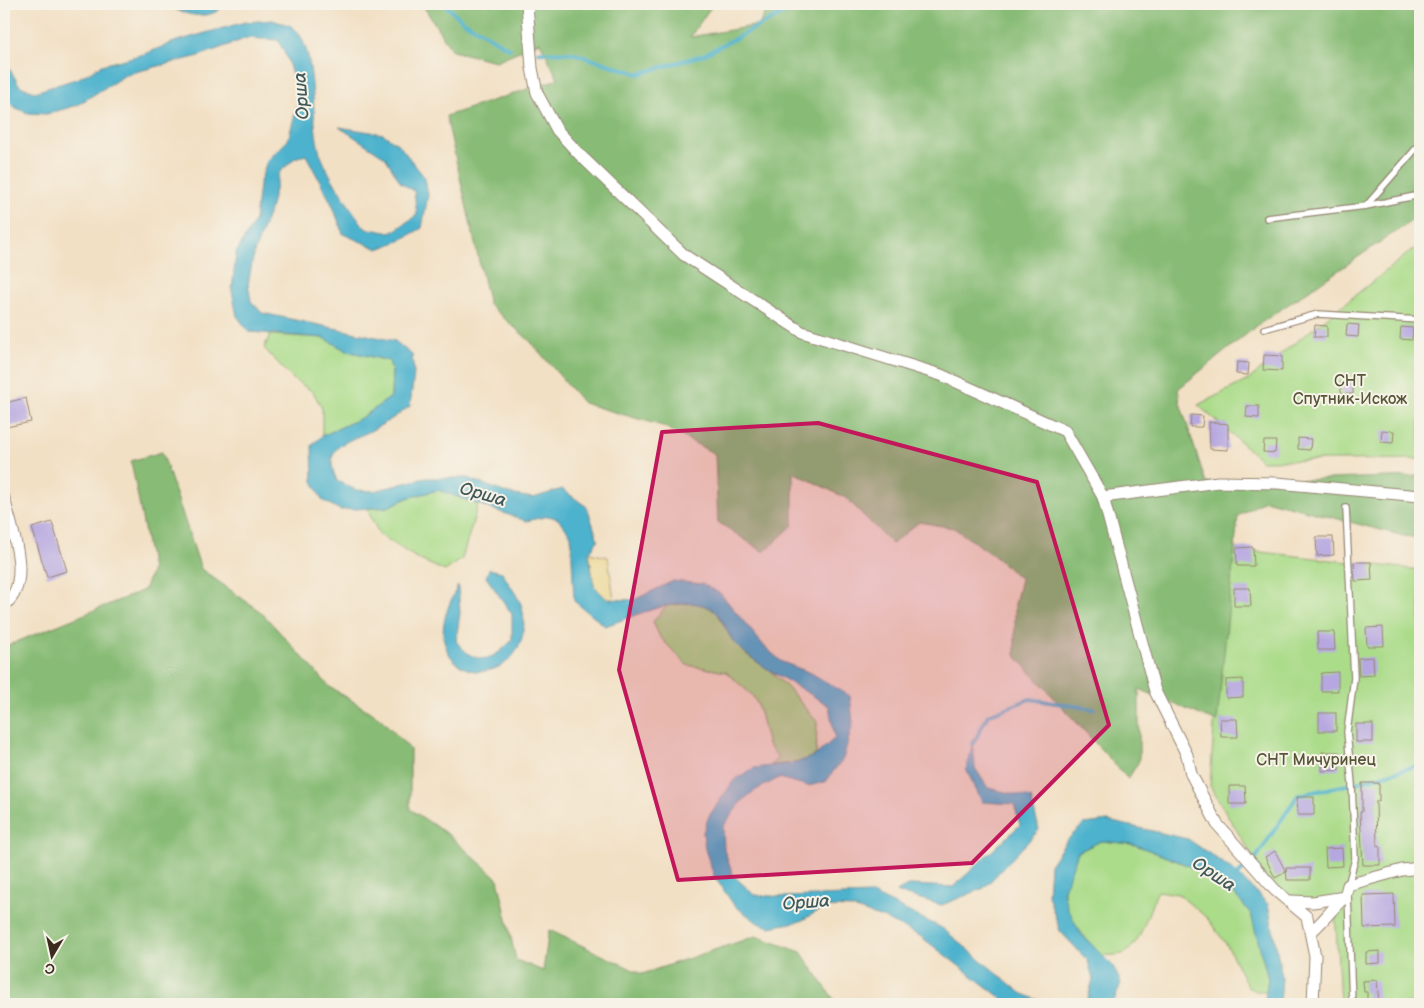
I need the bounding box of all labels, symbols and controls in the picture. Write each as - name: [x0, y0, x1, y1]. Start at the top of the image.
- water label: Орша: [289, 71, 314, 120]
- park label: СНТ Спутник-Искож: [1293, 372, 1408, 409]
- water label: Орша: [457, 478, 509, 511]
- park label: СНТ Мичуринец: [1256, 751, 1376, 770]
- water label: Орша: [1188, 853, 1239, 896]
- water label: Орша: [782, 890, 831, 915]
- north arrow: [28, 930, 78, 980]
- text: С: [44, 959, 56, 978]

